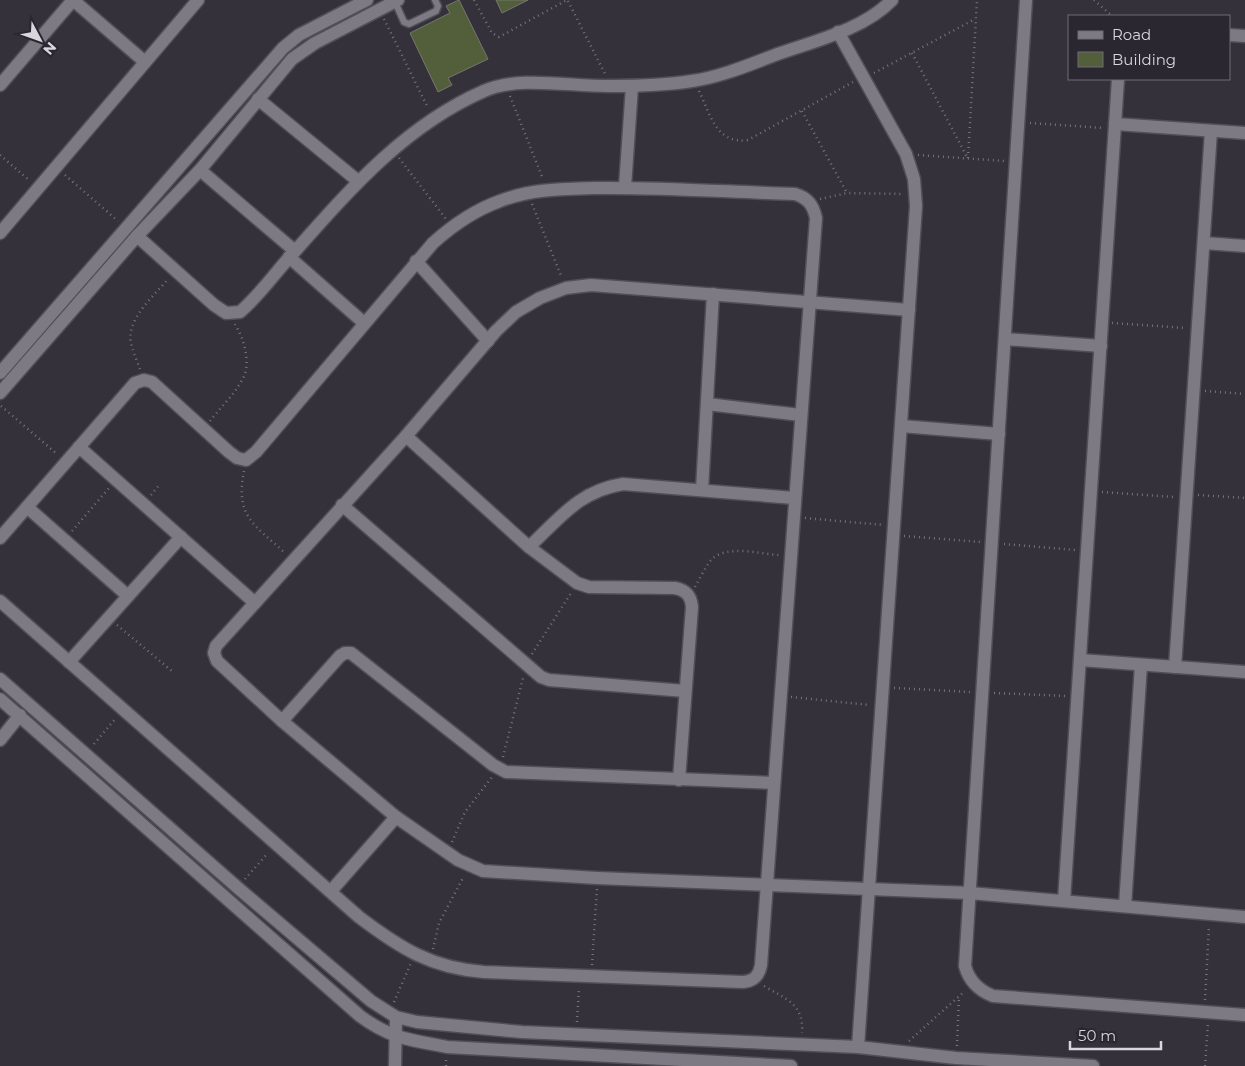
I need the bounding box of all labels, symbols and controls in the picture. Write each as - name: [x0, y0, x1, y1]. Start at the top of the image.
- north arrow: [15, 15, 65, 65]
- legend: [1068, 15, 1230, 80]
- text: Road: [1112, 25, 1151, 44]
- text: N: [39, 38, 60, 59]
- text: Building: [1112, 50, 1176, 69]
- scale bar: [1070, 1018, 1161, 1050]
- text: 50 m: [1078, 1026, 1116, 1045]

